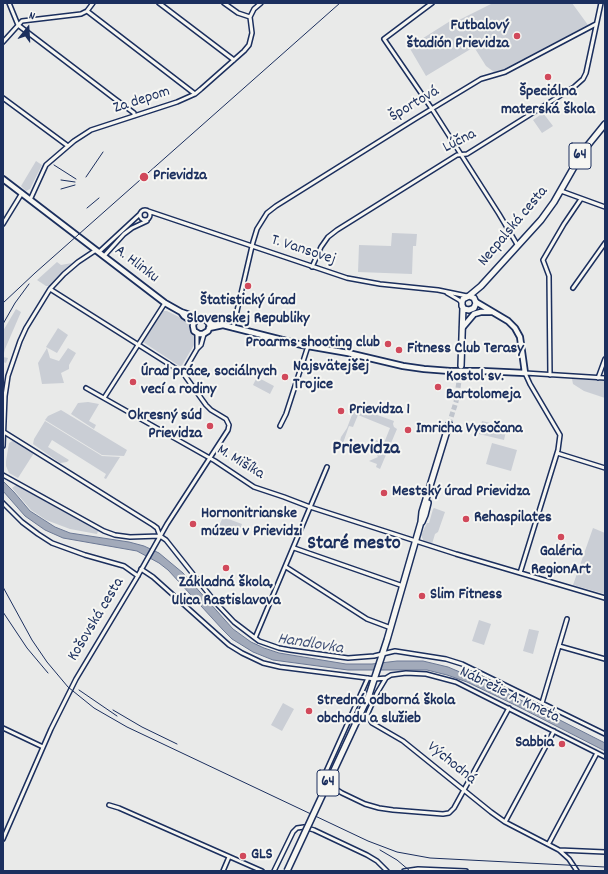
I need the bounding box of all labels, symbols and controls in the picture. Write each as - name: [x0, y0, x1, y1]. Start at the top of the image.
- north arrow: [8, 8, 48, 48]
- text: N: [27, 8, 37, 25]
- place label: Futbalový štadión Prievidza: [406, 17, 509, 55]
- marker: Futbalový štadión Prievidza: [512, 31, 522, 41]
- marker: Špeciálna materská škola: [543, 72, 553, 82]
- street label: Za depom: [111, 83, 173, 119]
- street label: Športová: [387, 83, 443, 127]
- place label: Špeciálna materská škola: [501, 83, 595, 121]
- street label: Lúčna: [440, 126, 480, 158]
- road number: 64: [569, 143, 591, 169]
- place label: Prievidza: [153, 167, 207, 187]
- marker: Prievidza: [138, 171, 150, 183]
- street label: Necpalská cesta: [475, 183, 553, 271]
- street label: T. Vansovej: [268, 232, 338, 270]
- street label: A. Hlinku: [110, 242, 162, 288]
- marker: Štatistický úrad Slovenskej Republiky: [243, 281, 253, 291]
- place label: Štatistický úrad Slovenskej Republiky: [186, 292, 310, 330]
- place label: Proarms shooting club: [246, 334, 380, 354]
- marker: Proarms shooting club: [383, 339, 393, 349]
- place label: Fitness Club Terasy: [407, 340, 524, 360]
- marker: Fitness Club Terasy: [394, 345, 404, 355]
- place label: Najsvätejšej Trojice: [293, 358, 369, 396]
- place label: Úrad práce, sociálnych vecí a rodiny: [141, 363, 277, 401]
- place label: Kostol sv. Bartolomeja: [446, 368, 521, 406]
- marker: Najsvätejšej Trojice: [280, 372, 290, 382]
- marker: Úrad práce, sociálnych vecí a rodiny: [128, 377, 138, 387]
- marker: Kostol sv. Bartolomeja: [433, 382, 443, 392]
- place label: Prievidza 1: [349, 401, 410, 421]
- marker: Prievidza 1: [336, 406, 346, 416]
- place label: Okresný súd Prievidza: [128, 407, 202, 445]
- place label: Imricha Vysočana: [416, 420, 523, 440]
- marker: Okresný súd Prievidza: [205, 421, 215, 431]
- marker: Imricha Vysočana: [403, 425, 413, 435]
- district label: Prievidza: [332, 438, 400, 462]
- street label: M. Mišíka: [213, 441, 267, 485]
- place label: Mestský úrad Prievidza: [392, 483, 530, 503]
- marker: Mestský úrad Prievidza: [379, 488, 389, 498]
- place label: Hornonitrianske múzeu v Prievidzi: [201, 505, 302, 543]
- place label: Rehaspilates: [474, 509, 552, 529]
- marker: Rehaspilates: [461, 514, 471, 524]
- marker: Hornonitrianske múzeu v Prievidzi: [188, 519, 198, 529]
- marker: Galéria RegionArt: [556, 532, 566, 542]
- district label: Staré mesto: [307, 533, 401, 557]
- place label: Galéria RegionArt: [531, 543, 591, 581]
- marker: Základná škola, Ulica Rastislavova: [221, 563, 231, 573]
- place label: Základná škola, Ulica Rastislavova: [172, 574, 280, 612]
- street label: Košovská cesta: [65, 575, 129, 665]
- place label: Slim Fitness: [430, 586, 502, 606]
- marker: Slim Fitness: [417, 591, 427, 601]
- water label: Handlovka: [276, 630, 344, 660]
- street label: Nábrežie A. Kmeťa: [456, 663, 562, 729]
- place label: Stredná odborná škola obchodu a služieb: [317, 692, 455, 730]
- marker: Stredná odborná škola obchodu a služieb: [304, 706, 314, 716]
- place label: Sabbia: [515, 734, 554, 754]
- street label: Východná: [422, 738, 480, 790]
- marker: Sabbia: [557, 739, 567, 749]
- road number: 64: [317, 770, 339, 796]
- place label: GLS: [251, 846, 273, 866]
- marker: GLS: [238, 851, 248, 861]

